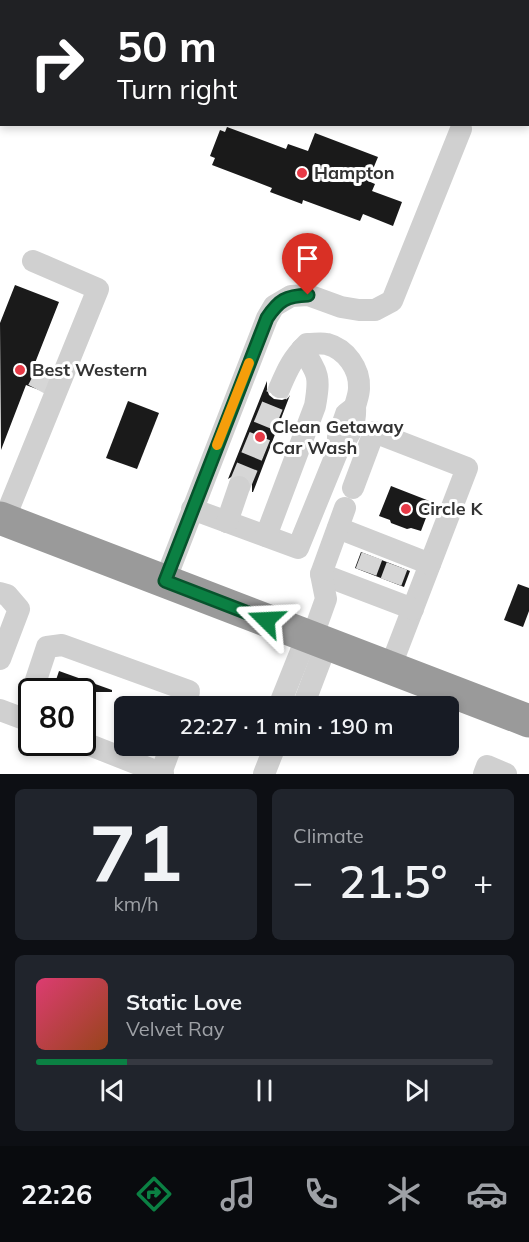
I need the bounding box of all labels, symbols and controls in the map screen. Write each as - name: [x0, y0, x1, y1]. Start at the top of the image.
- text: 50 m: [117, 20, 217, 73]
- icon: right: [18, 24, 96, 102]
- text: Turn right: [117, 72, 237, 106]
- place label: Hampton: [314, 161, 395, 184]
- marker: Hampton: [295, 166, 309, 180]
- pin: [282, 233, 333, 295]
- icon: arrive: [291, 242, 324, 275]
- place label: Best Western: [32, 358, 147, 381]
- marker: Best Western: [13, 363, 27, 377]
- place label: Clean Getaway Car Wash: [272, 415, 404, 459]
- marker: Clean Getaway Car Wash: [253, 430, 267, 444]
- place label: Circle K: [418, 497, 484, 520]
- marker: Circle K: [399, 502, 413, 516]
- position arrow: [234, 588, 298, 652]
- speed limit sign: 80: [18, 678, 96, 756]
- text: 22:27 · 1 min · 190 m: [179, 712, 394, 740]
- text: 71: [89, 803, 183, 901]
- text: Climate: [293, 823, 364, 848]
- text: 21.5°: [339, 853, 447, 909]
- text: −: [293, 861, 313, 902]
- text: +: [473, 861, 493, 902]
- text: km/h: [113, 891, 159, 916]
- text: Static Love: [126, 988, 242, 1016]
- text: Velvet Ray: [126, 1016, 224, 1041]
- icon: previous: [96, 1074, 129, 1107]
- icon: pause: [248, 1074, 281, 1107]
- icon: next: [400, 1074, 433, 1107]
- icon: directions: [133, 1173, 175, 1215]
- icon: music: [217, 1173, 259, 1215]
- icon: phone: [300, 1173, 342, 1215]
- icon: climate: [383, 1173, 425, 1215]
- icon: car: [466, 1173, 508, 1215]
- text: 22:26: [21, 1177, 92, 1211]

